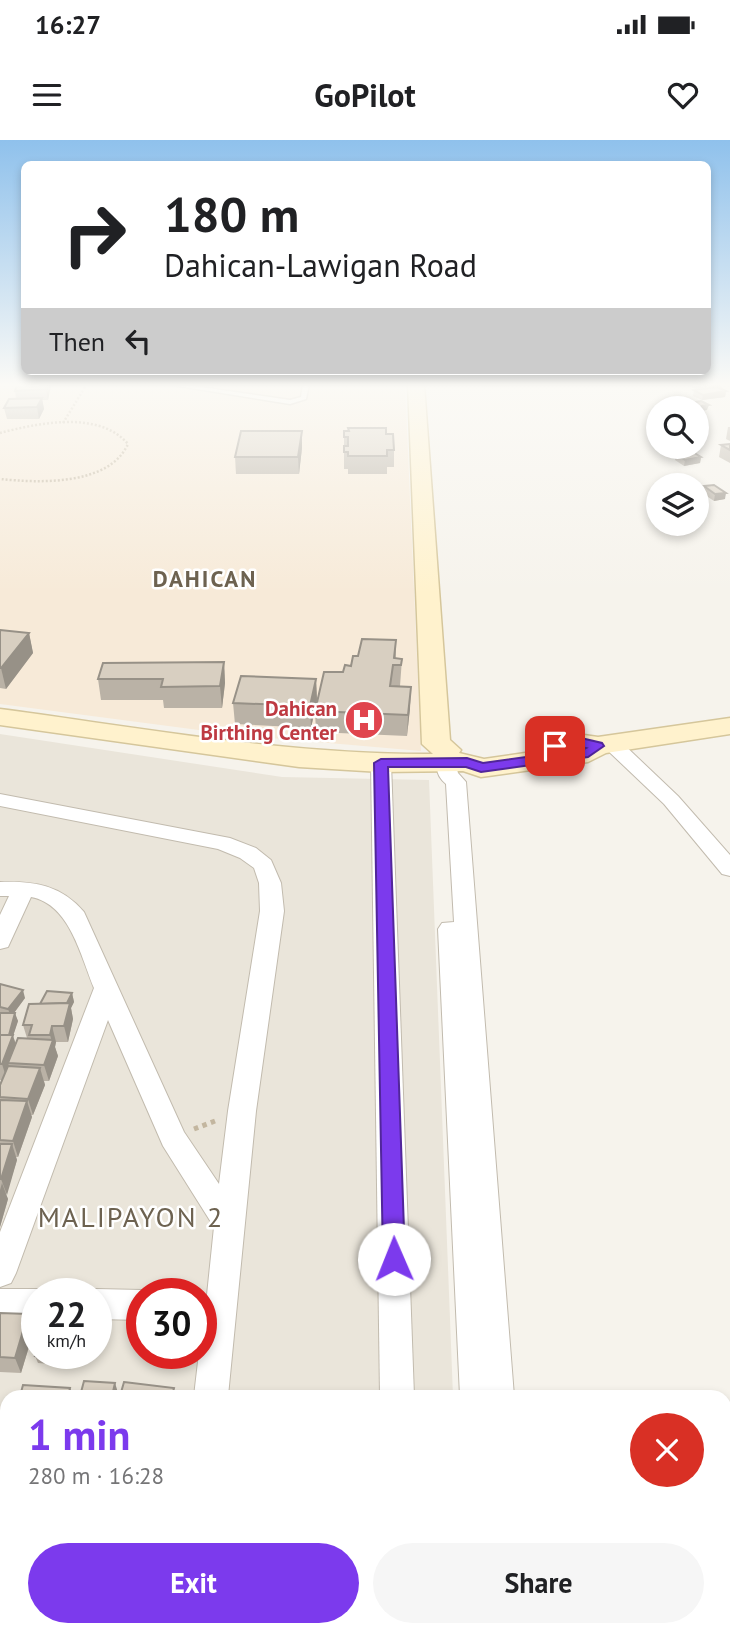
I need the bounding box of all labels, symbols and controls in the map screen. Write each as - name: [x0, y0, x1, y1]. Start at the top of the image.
- text: 16:27: [35, 8, 101, 41]
- text: GoPilot: [314, 74, 416, 116]
- icon: menu: [28, 76, 66, 114]
- icon: heart: [664, 76, 702, 114]
- text: 180 m: [164, 182, 299, 246]
- icon: right: [49, 189, 140, 280]
- text: Dahican-Lawigan Road: [164, 244, 477, 286]
- icon: left: [119, 322, 157, 360]
- text: Then: [49, 325, 105, 358]
- map controls: [646, 396, 709, 536]
- button: search: [646, 396, 709, 459]
- button: layers: [646, 473, 709, 536]
- district label: DAHICAN: [153, 564, 257, 593]
- place label: Dahican Birthing Center: [200, 695, 338, 746]
- hospital icon: Dahican Birthing Center: [343, 699, 385, 741]
- pin: [525, 716, 585, 776]
- icon: arrive: [536, 727, 574, 765]
- district label: MALIPAYON 2: [38, 1198, 224, 1235]
- position arrow: [357, 1222, 431, 1296]
- speed limit sign: 30: [126, 1278, 217, 1369]
- text: 22: [47, 1291, 86, 1337]
- text: km/h: [47, 1329, 86, 1352]
- text: 1 min: [28, 1407, 130, 1462]
- button: close: [630, 1413, 704, 1487]
- text: 280 m · 16:28: [28, 1461, 164, 1490]
- button: Exit: [28, 1543, 359, 1623]
- button: Share: [373, 1543, 704, 1623]

